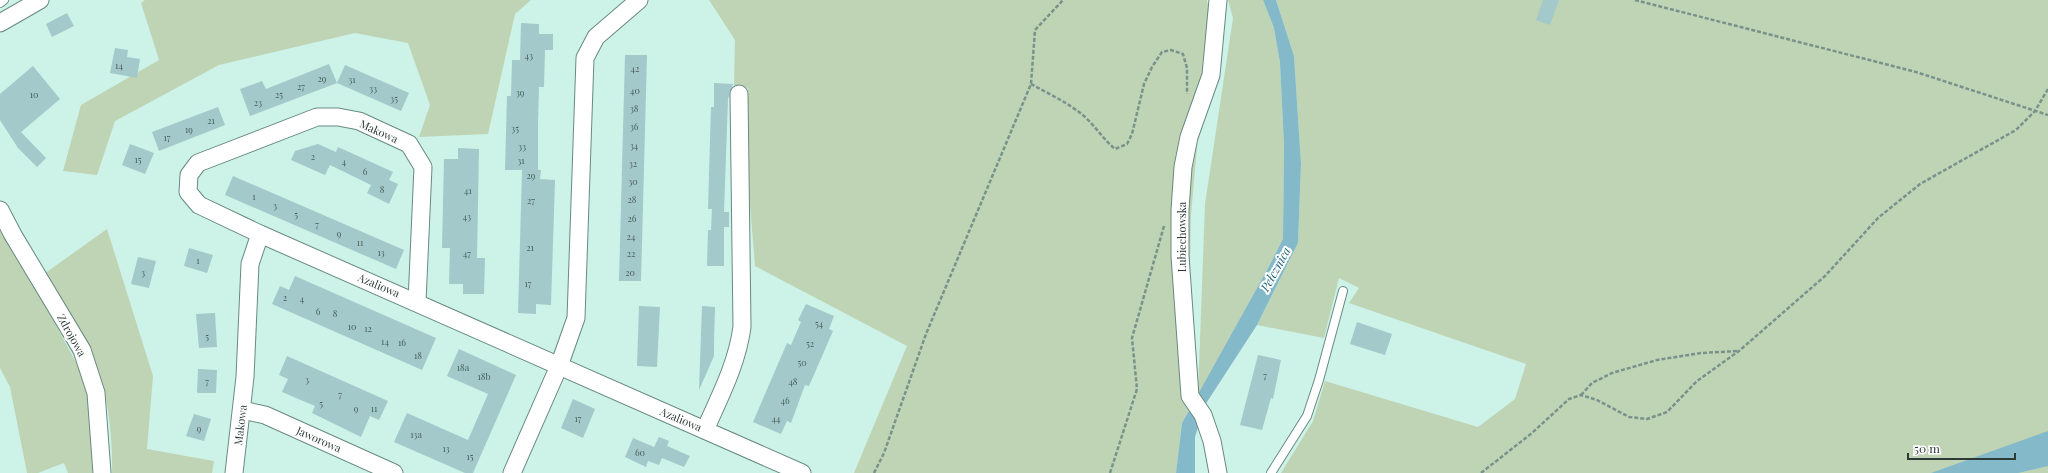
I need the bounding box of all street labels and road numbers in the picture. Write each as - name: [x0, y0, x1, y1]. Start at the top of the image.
- street label: Makowa: [357, 116, 401, 146]
- street label: Lubiechowska: [1174, 201, 1189, 272]
- street label: Azaliowa: [355, 269, 403, 301]
- street label: Zdrojowa: [54, 311, 90, 359]
- street label: Makowa: [230, 403, 250, 446]
- street label: Azaliowa: [657, 403, 705, 435]
- street label: Jaworowa: [293, 422, 344, 456]

